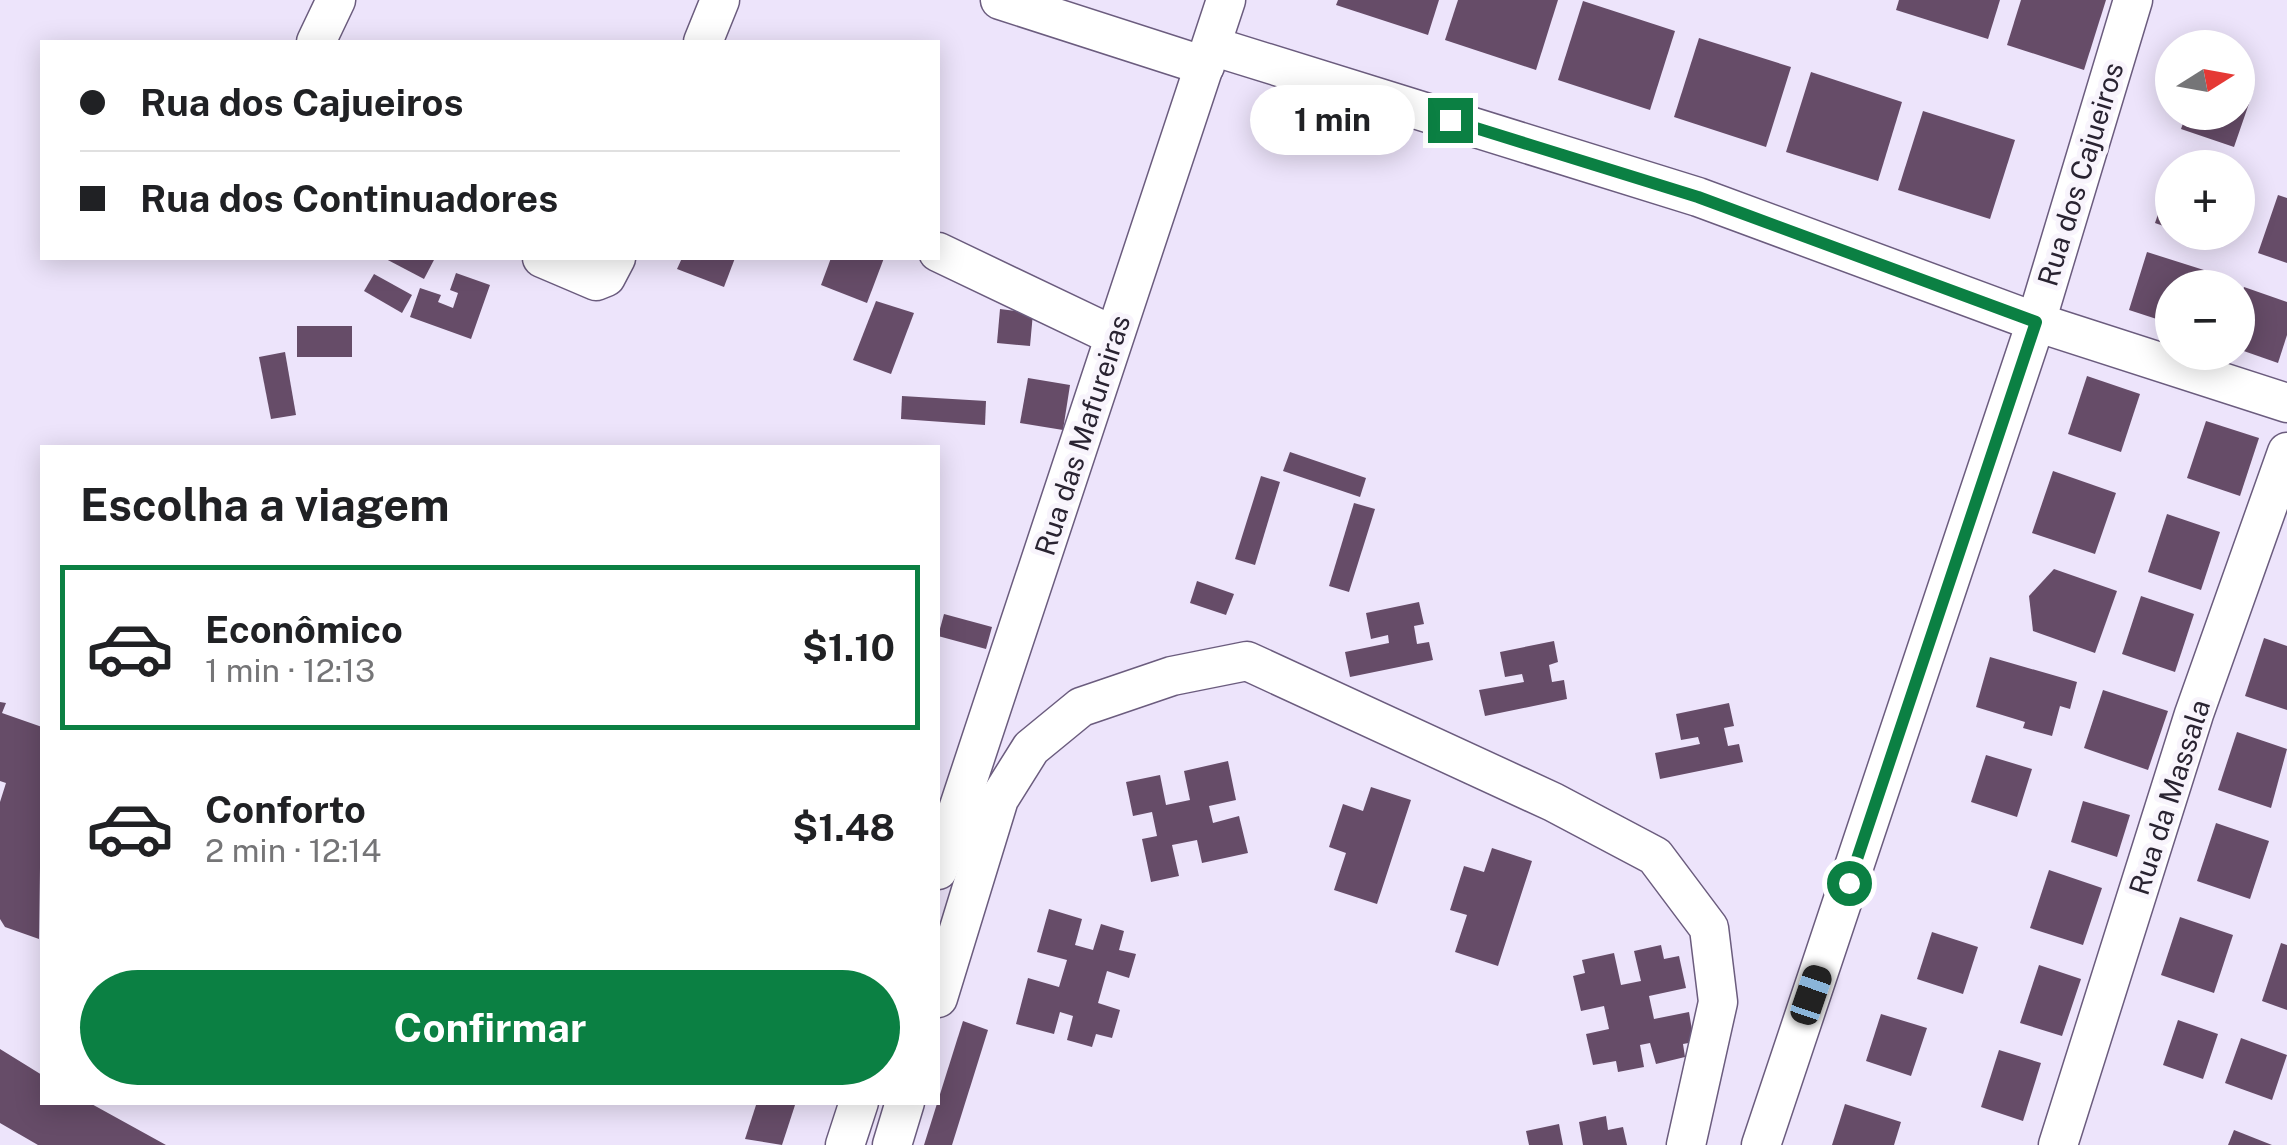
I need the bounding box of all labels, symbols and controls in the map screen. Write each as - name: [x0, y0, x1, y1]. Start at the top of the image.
- north arrow: [2155, 30, 2255, 130]
- map controls: [2155, 30, 2255, 370]
- street label: Rua dos Cajueiros: [2030, 58, 2130, 290]
- text: Rua dos Cajueiros: [140, 80, 463, 125]
- callout: 1 min: [1250, 85, 1415, 155]
- route end: [1428, 98, 1473, 143]
- text: 1 min: [1294, 101, 1371, 138]
- button: +: [2155, 150, 2255, 250]
- text: Rua dos Continuadores: [140, 176, 558, 221]
- button: −: [2155, 270, 2255, 370]
- street label: Rua das Mafureiras: [1028, 311, 1136, 559]
- text: Escolha a viagem: [80, 478, 450, 531]
- icon: car: [85, 603, 175, 693]
- text: Econômico: [205, 607, 403, 652]
- text: $1.10: [802, 625, 895, 670]
- text: 1 min · 12:13: [205, 652, 375, 689]
- street label: Rua da Massala: [2122, 695, 2216, 899]
- icon: car: [85, 783, 175, 873]
- text: Conforto: [205, 787, 366, 832]
- text: $1.48: [792, 805, 895, 850]
- text: 2 min · 12:14: [205, 832, 381, 869]
- route start: [1827, 861, 1872, 906]
- car: [1787, 962, 1835, 1028]
- button: Confirmar: [80, 970, 900, 1085]

